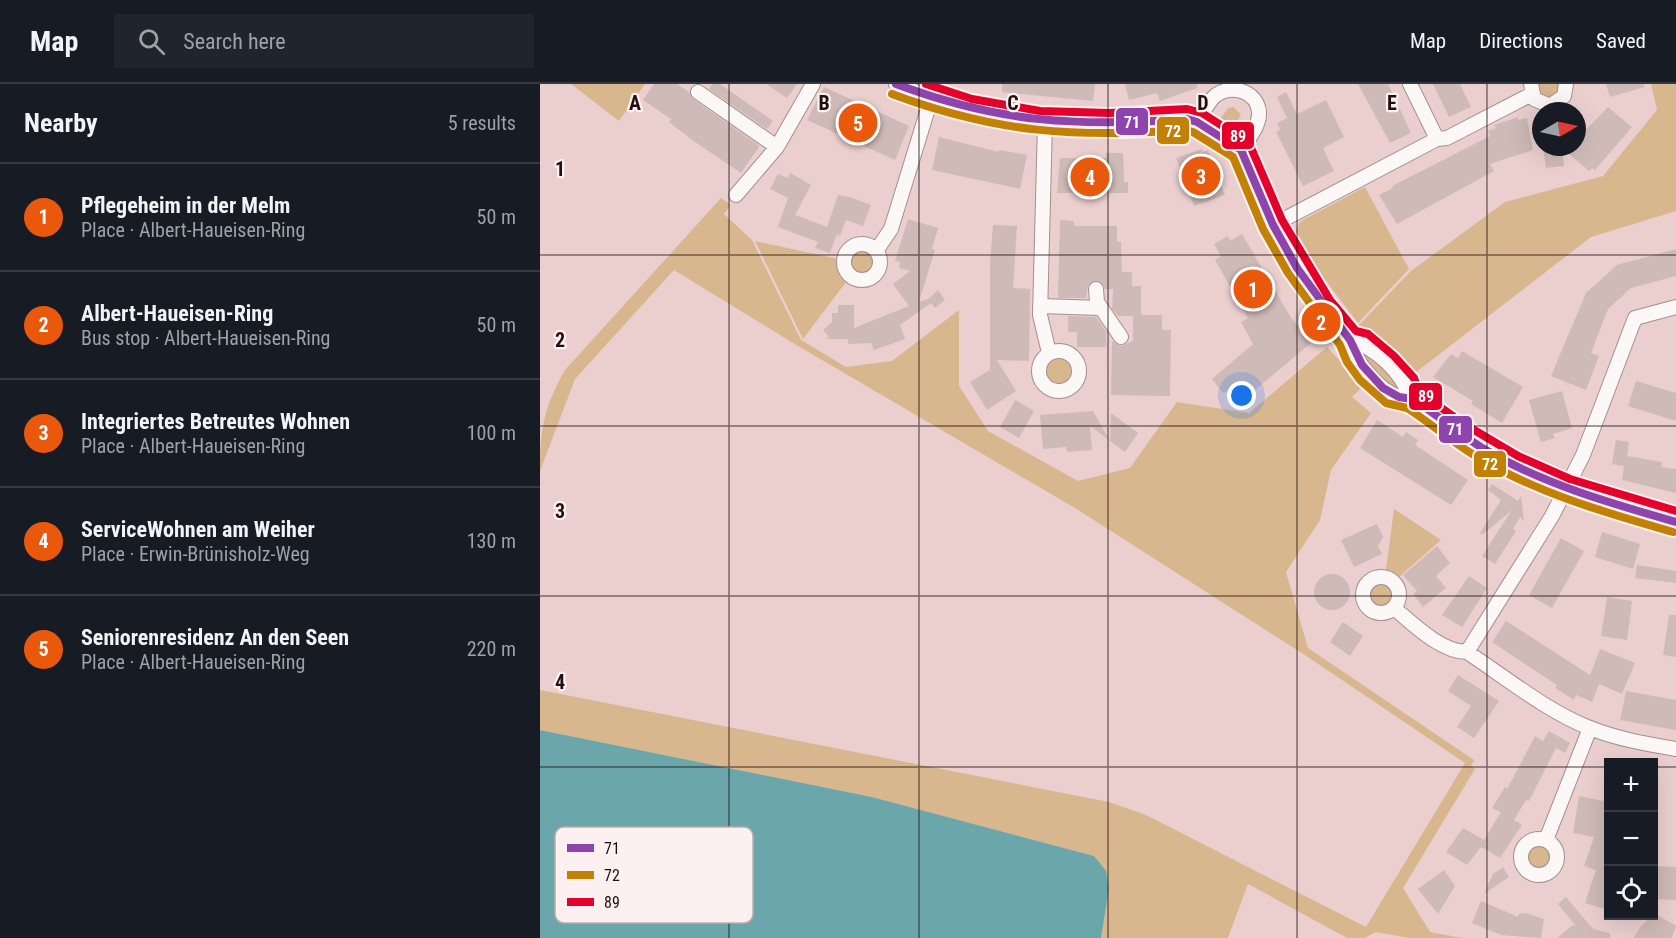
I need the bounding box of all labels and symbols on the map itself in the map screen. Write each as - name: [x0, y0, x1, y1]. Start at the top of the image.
- text: A: [629, 91, 641, 115]
- text: B: [818, 91, 830, 115]
- text: C: [1007, 91, 1019, 115]
- text: D: [1197, 91, 1209, 115]
- text: E: [1387, 91, 1397, 115]
- pin: 5: [838, 100, 878, 146]
- north arrow: [1532, 102, 1586, 156]
- line badge: 71: [1115, 107, 1149, 136]
- text: 71: [1124, 113, 1140, 132]
- line badge: 72: [1156, 116, 1190, 145]
- line badge: 89: [1221, 121, 1255, 150]
- text: 72: [1165, 122, 1181, 141]
- text: 89: [1230, 127, 1246, 146]
- pin: 4: [1070, 154, 1110, 200]
- pin: 3: [1182, 154, 1220, 199]
- text: 1: [555, 157, 565, 181]
- pin: 1: [1234, 266, 1272, 312]
- pin: 2: [1302, 300, 1340, 344]
- text: 2: [555, 328, 565, 352]
- your location: [1227, 381, 1256, 410]
- line badge: 89: [1408, 382, 1443, 411]
- text: 89: [1418, 387, 1434, 406]
- line badge: 71: [1438, 415, 1473, 444]
- text: 71: [1447, 420, 1463, 439]
- line badge: 72: [1473, 450, 1507, 478]
- text: 72: [1482, 455, 1498, 474]
- text: 3: [555, 499, 565, 523]
- text: 4: [555, 670, 565, 694]
- legend: [555, 827, 753, 923]
- text: 71: [604, 839, 620, 858]
- text: 72: [604, 866, 620, 885]
- text: 89: [604, 893, 620, 912]

